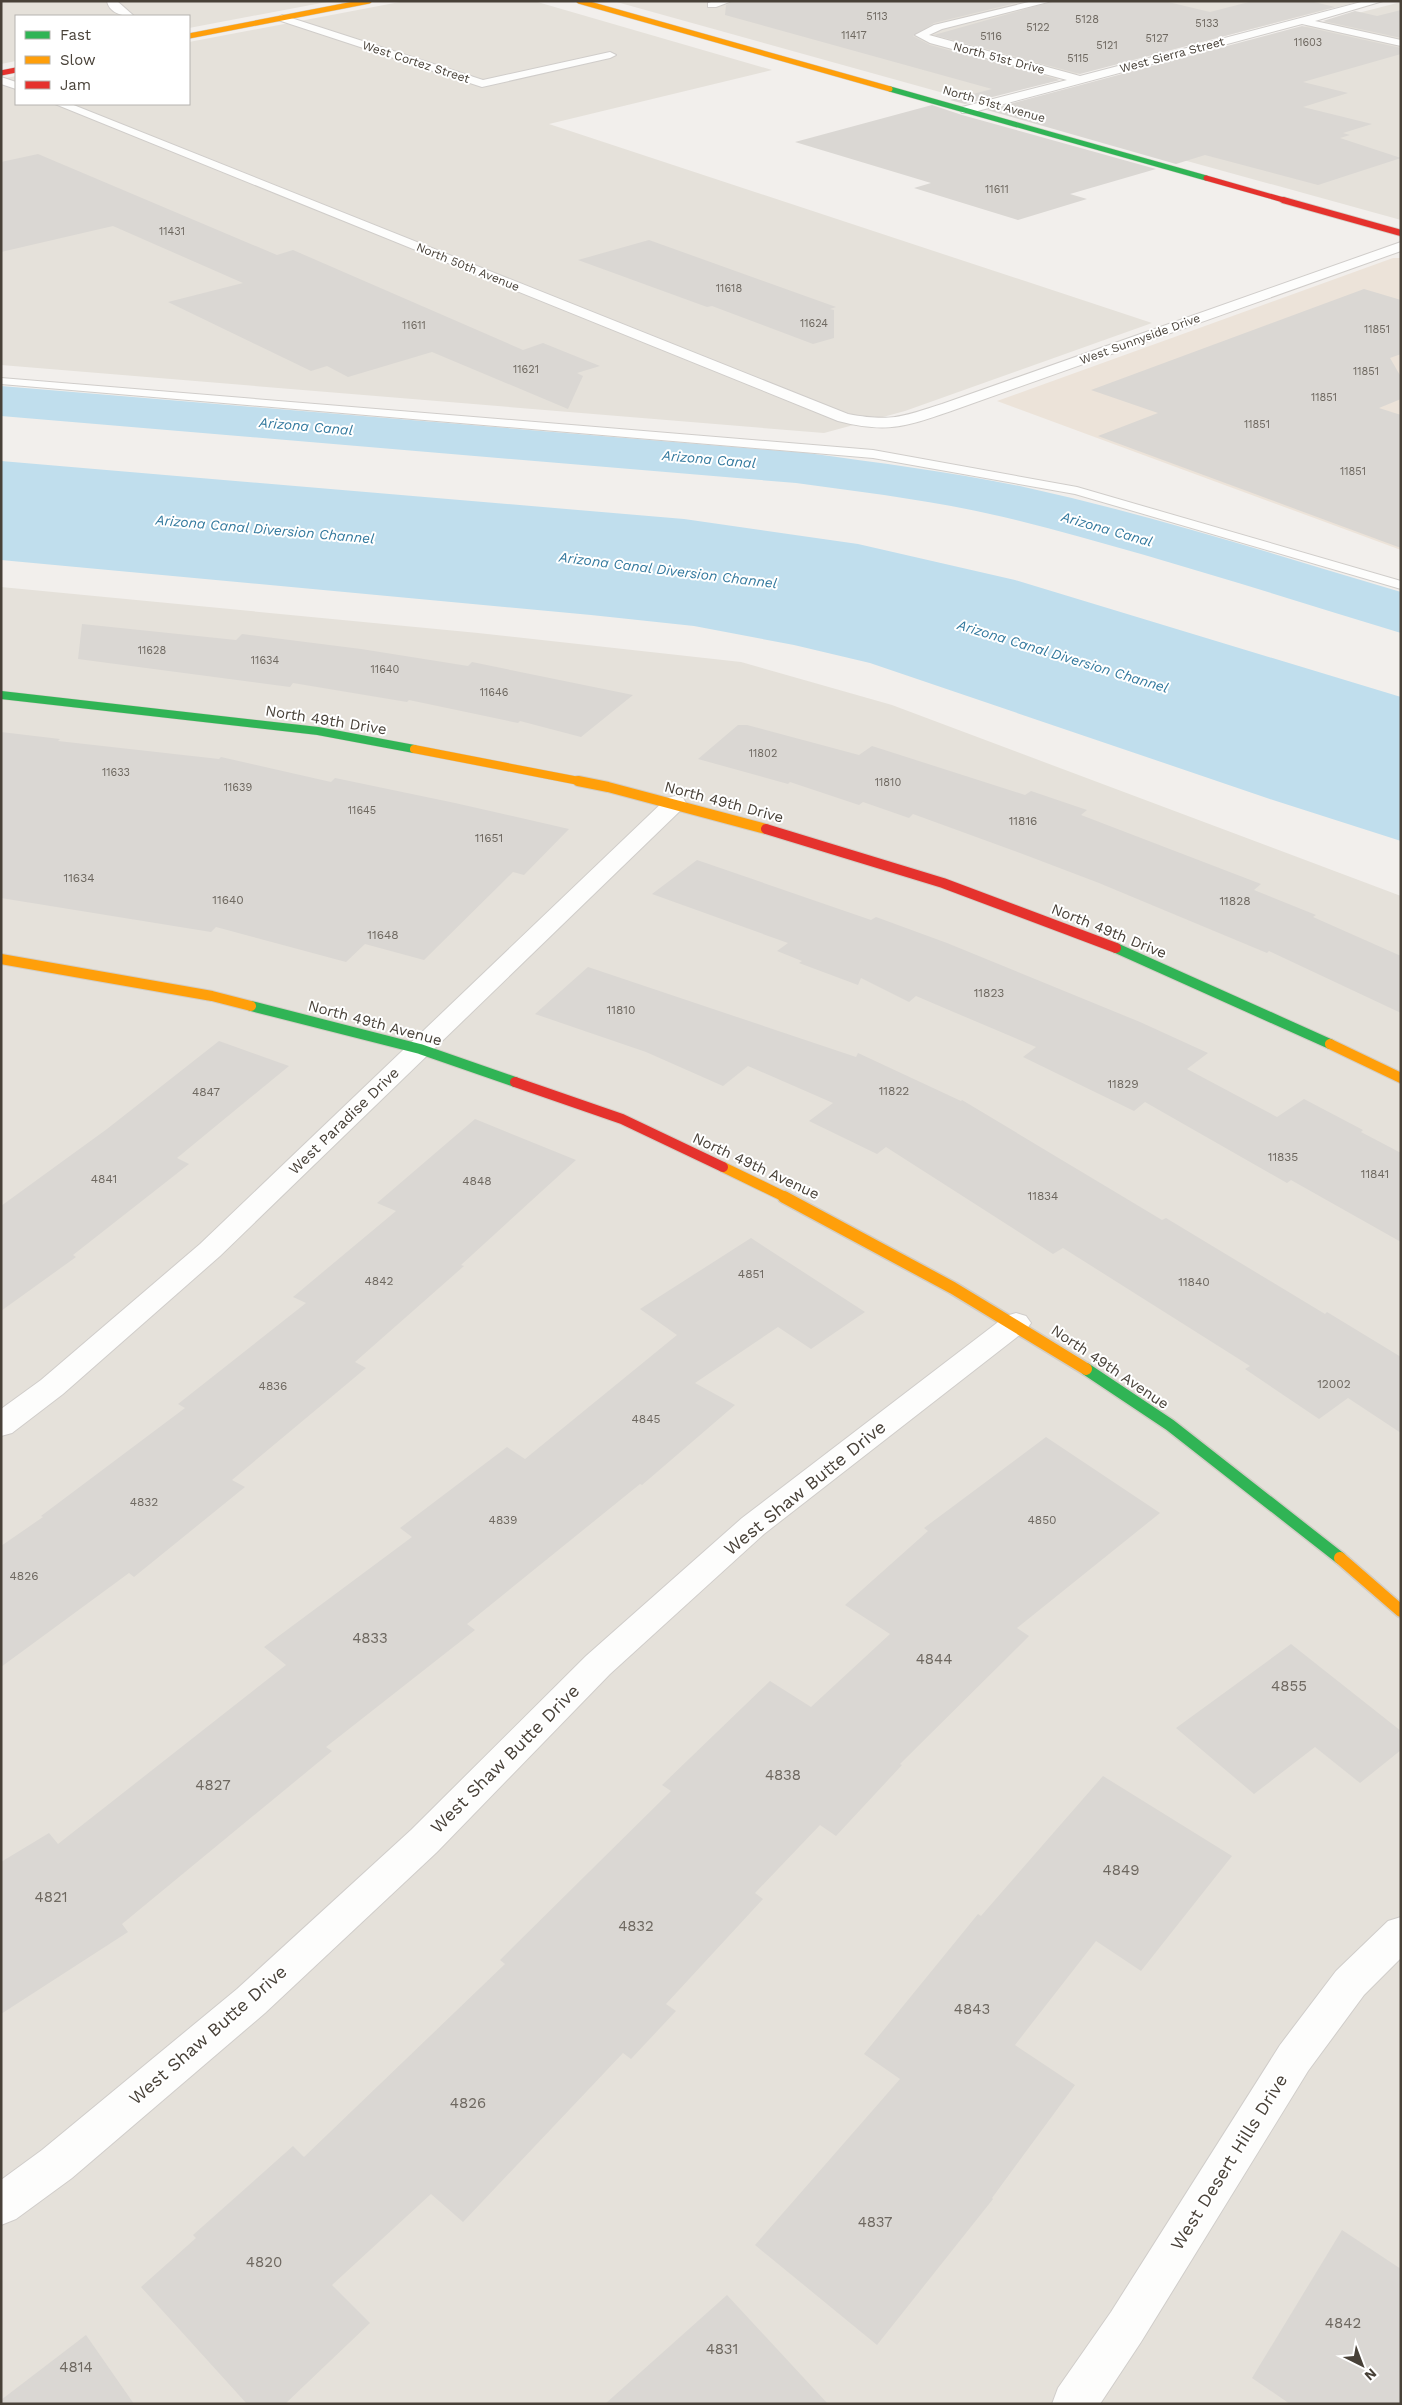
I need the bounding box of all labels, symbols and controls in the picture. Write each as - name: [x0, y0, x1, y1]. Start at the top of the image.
- house number: 5113: [866, 10, 888, 23]
- house number: 5128: [1075, 13, 1099, 26]
- legend: [15, 15, 190, 105]
- house number: 5133: [1195, 17, 1219, 30]
- house number: 5122: [1026, 21, 1050, 34]
- text: Fast: [60, 26, 92, 44]
- house number: 11417: [841, 29, 867, 42]
- house number: 5116: [980, 30, 1002, 43]
- house number: 5127: [1145, 32, 1169, 45]
- street label: West Sierra Street: [1118, 34, 1226, 76]
- house number: 11603: [1294, 36, 1322, 49]
- street label: West Cortez Street: [361, 38, 471, 86]
- street label: North 51st Drive: [952, 39, 1046, 77]
- house number: 5121: [1096, 39, 1118, 52]
- text: Slow: [60, 51, 96, 69]
- house number: 5115: [1067, 52, 1089, 65]
- text: Jam: [60, 76, 91, 94]
- street label: North 51st Avenue: [941, 83, 1047, 125]
- house number: 11611: [985, 183, 1009, 196]
- house number: 11431: [159, 225, 185, 238]
- street label: North 50th Avenue: [414, 240, 522, 294]
- house number: 11618: [716, 282, 742, 295]
- street label: West Sunnyside Drive: [1078, 311, 1202, 367]
- house number: 11624: [800, 317, 828, 330]
- house number: 11611: [402, 319, 426, 332]
- house number: 11851: [1364, 323, 1390, 336]
- house number: 11621: [513, 363, 539, 376]
- house number: 11851: [1353, 365, 1379, 378]
- house number: 11851: [1311, 391, 1337, 404]
- water label: Arizona Canal: [257, 414, 354, 438]
- house number: 11851: [1244, 418, 1270, 431]
- water label: Arizona Canal: [660, 447, 757, 471]
- house number: 11851: [1340, 465, 1366, 478]
- water label: Arizona Canal: [1059, 508, 1154, 550]
- water label: Arizona Canal Diversion Channel: [154, 511, 375, 547]
- water label: Arizona Canal Diversion Channel: [557, 549, 778, 591]
- water label: Arizona Canal Diversion Channel: [955, 616, 1170, 696]
- house number: 11628: [138, 644, 166, 657]
- house number: 11634: [251, 654, 279, 667]
- house number: 11640: [371, 663, 400, 676]
- house number: 11646: [480, 686, 509, 699]
- street label: North 49th Drive: [264, 702, 388, 738]
- house number: 11802: [749, 747, 777, 760]
- house number: 11633: [102, 766, 130, 779]
- house number: 11810: [875, 776, 901, 789]
- street label: North 49th Drive: [662, 777, 786, 827]
- house number: 11639: [224, 781, 252, 794]
- house number: 11645: [348, 804, 376, 817]
- house number: 11816: [1009, 814, 1037, 828]
- house number: 11651: [475, 831, 503, 845]
- house number: 11634: [64, 871, 94, 885]
- house number: 11640: [212, 893, 244, 907]
- house number: 11828: [1219, 894, 1251, 908]
- street label: North 49th Drive: [1049, 900, 1169, 962]
- house number: 11648: [367, 928, 399, 942]
- house number: 11823: [974, 986, 1004, 1000]
- street label: North 49th Avenue: [306, 996, 444, 1050]
- house number: 11810: [607, 1003, 635, 1017]
- street label: West Paradise Drive: [285, 1064, 403, 1178]
- house number: 11829: [1107, 1077, 1139, 1091]
- house number: 11822: [879, 1084, 909, 1098]
- house number: 4847: [192, 1085, 220, 1099]
- street label: North 49th Avenue: [690, 1129, 822, 1203]
- house number: 11835: [1268, 1150, 1298, 1164]
- house number: 11841: [1361, 1167, 1389, 1181]
- house number: 4841: [91, 1172, 117, 1186]
- house number: 4848: [462, 1174, 492, 1188]
- house number: 11834: [1028, 1189, 1058, 1203]
- house number: 4851: [738, 1267, 764, 1281]
- house number: 4842: [364, 1274, 394, 1288]
- house number: 11840: [1178, 1275, 1210, 1289]
- street label: North 49th Avenue: [1048, 1321, 1172, 1413]
- house number: 12002: [1317, 1377, 1351, 1391]
- house number: 4836: [259, 1379, 287, 1393]
- house number: 4845: [631, 1412, 661, 1426]
- street label: West Shaw Butte Drive: [720, 1416, 890, 1559]
- house number: 4832: [130, 1495, 158, 1509]
- house number: 4839: [489, 1513, 517, 1527]
- house number: 4850: [1027, 1513, 1057, 1527]
- house number: 4826: [9, 1569, 39, 1583]
- house number: 4833: [352, 1629, 388, 1647]
- house number: 4844: [916, 1650, 952, 1668]
- house number: 4855: [1271, 1677, 1307, 1695]
- street label: West Shaw Butte Drive: [426, 1680, 583, 1837]
- house number: 4838: [765, 1766, 801, 1784]
- house number: 4827: [195, 1776, 231, 1794]
- house number: 4849: [1103, 1861, 1139, 1879]
- house number: 4821: [34, 1888, 68, 1906]
- house number: 4832: [618, 1917, 654, 1935]
- street label: West Shaw Butte Drive: [125, 1961, 291, 2109]
- house number: 4843: [954, 2000, 990, 2018]
- street label: West Desert Hills Drive: [1166, 2070, 1291, 2254]
- house number: 4826: [450, 2094, 486, 2112]
- house number: 4837: [858, 2213, 892, 2231]
- house number: 4820: [246, 2253, 282, 2271]
- house number: 4842: [1325, 2314, 1361, 2332]
- house number: 4831: [706, 2340, 738, 2358]
- north arrow: [1337, 2340, 1387, 2390]
- house number: 4814: [59, 2358, 93, 2376]
- text: N: [1361, 2365, 1380, 2384]

